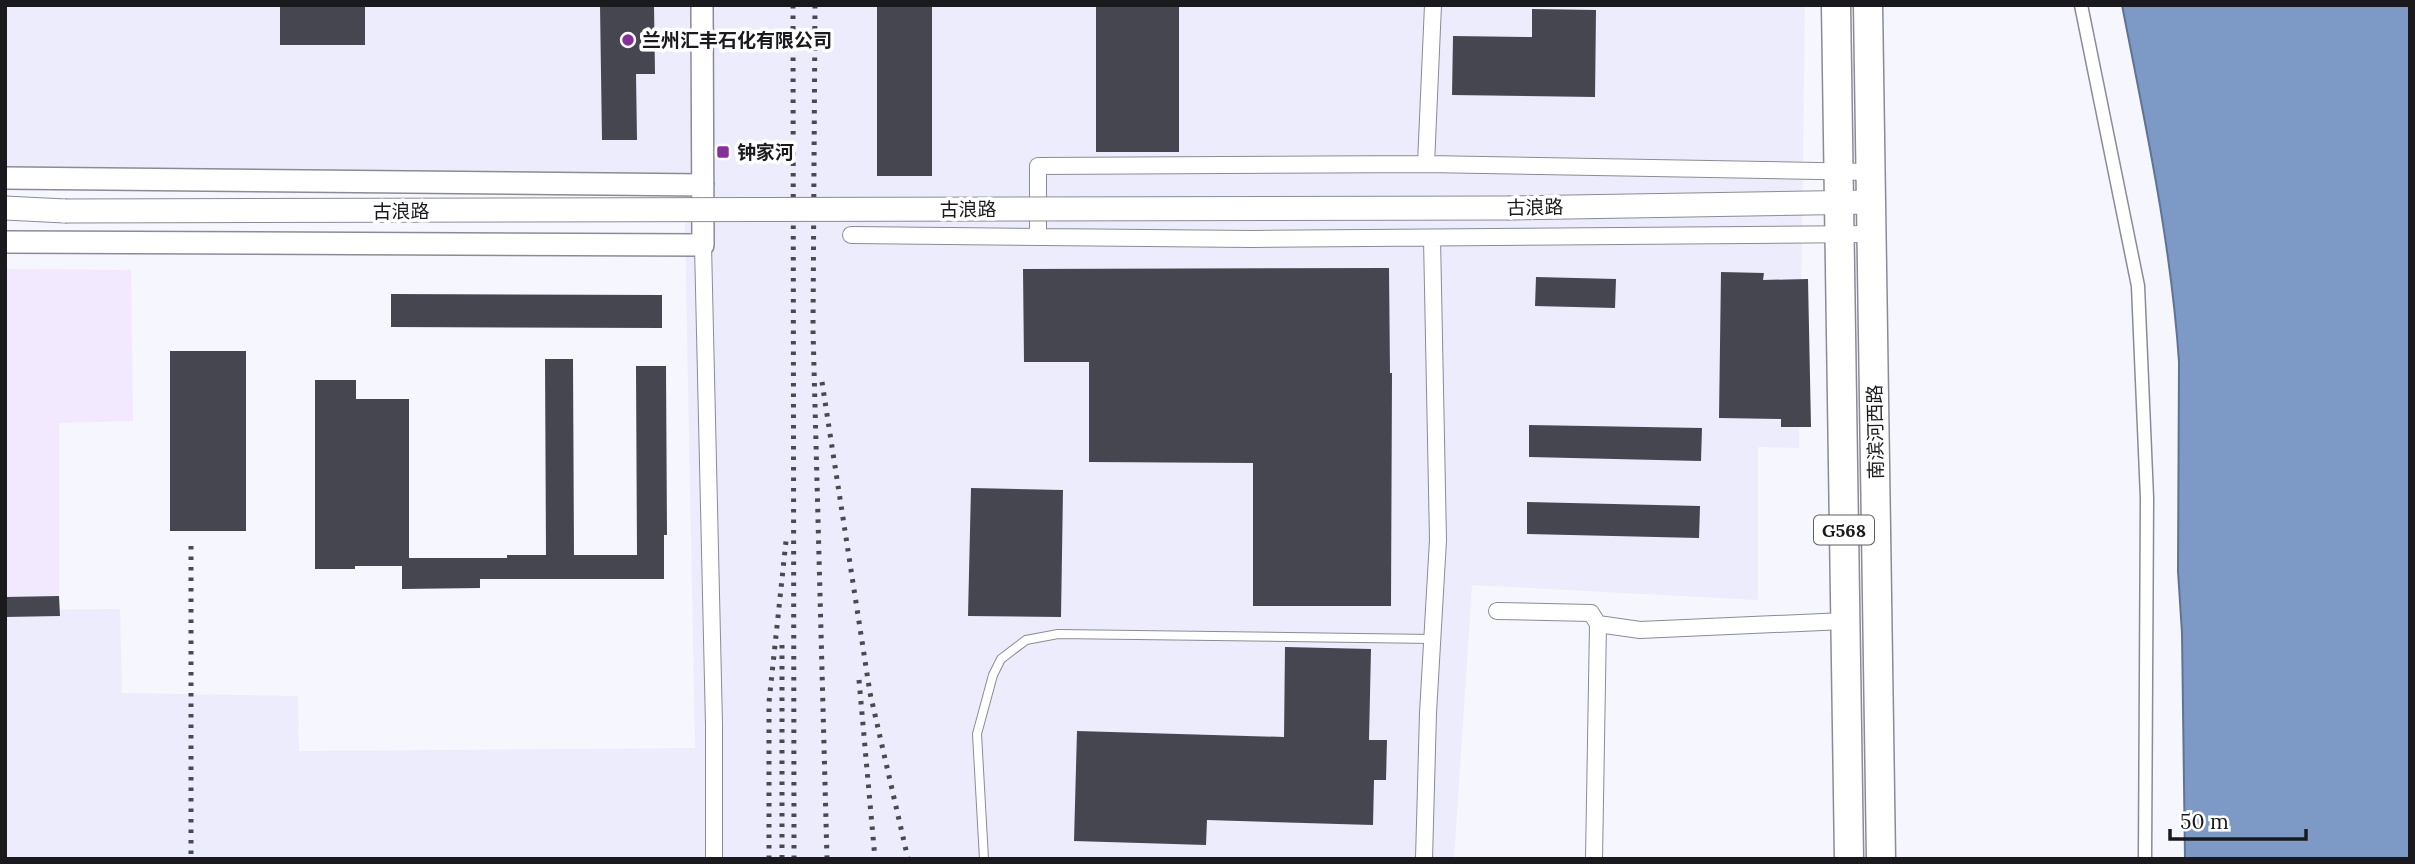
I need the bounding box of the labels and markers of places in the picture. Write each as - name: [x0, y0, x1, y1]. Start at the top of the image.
- place label: 兰州汇丰石化有限公司: [642, 28, 832, 52]
- marker: 兰州汇丰石化有限公司: [620, 32, 636, 48]
- place label: 钟家河: [737, 140, 794, 164]
- marker: 钟家河: [715, 144, 731, 160]

